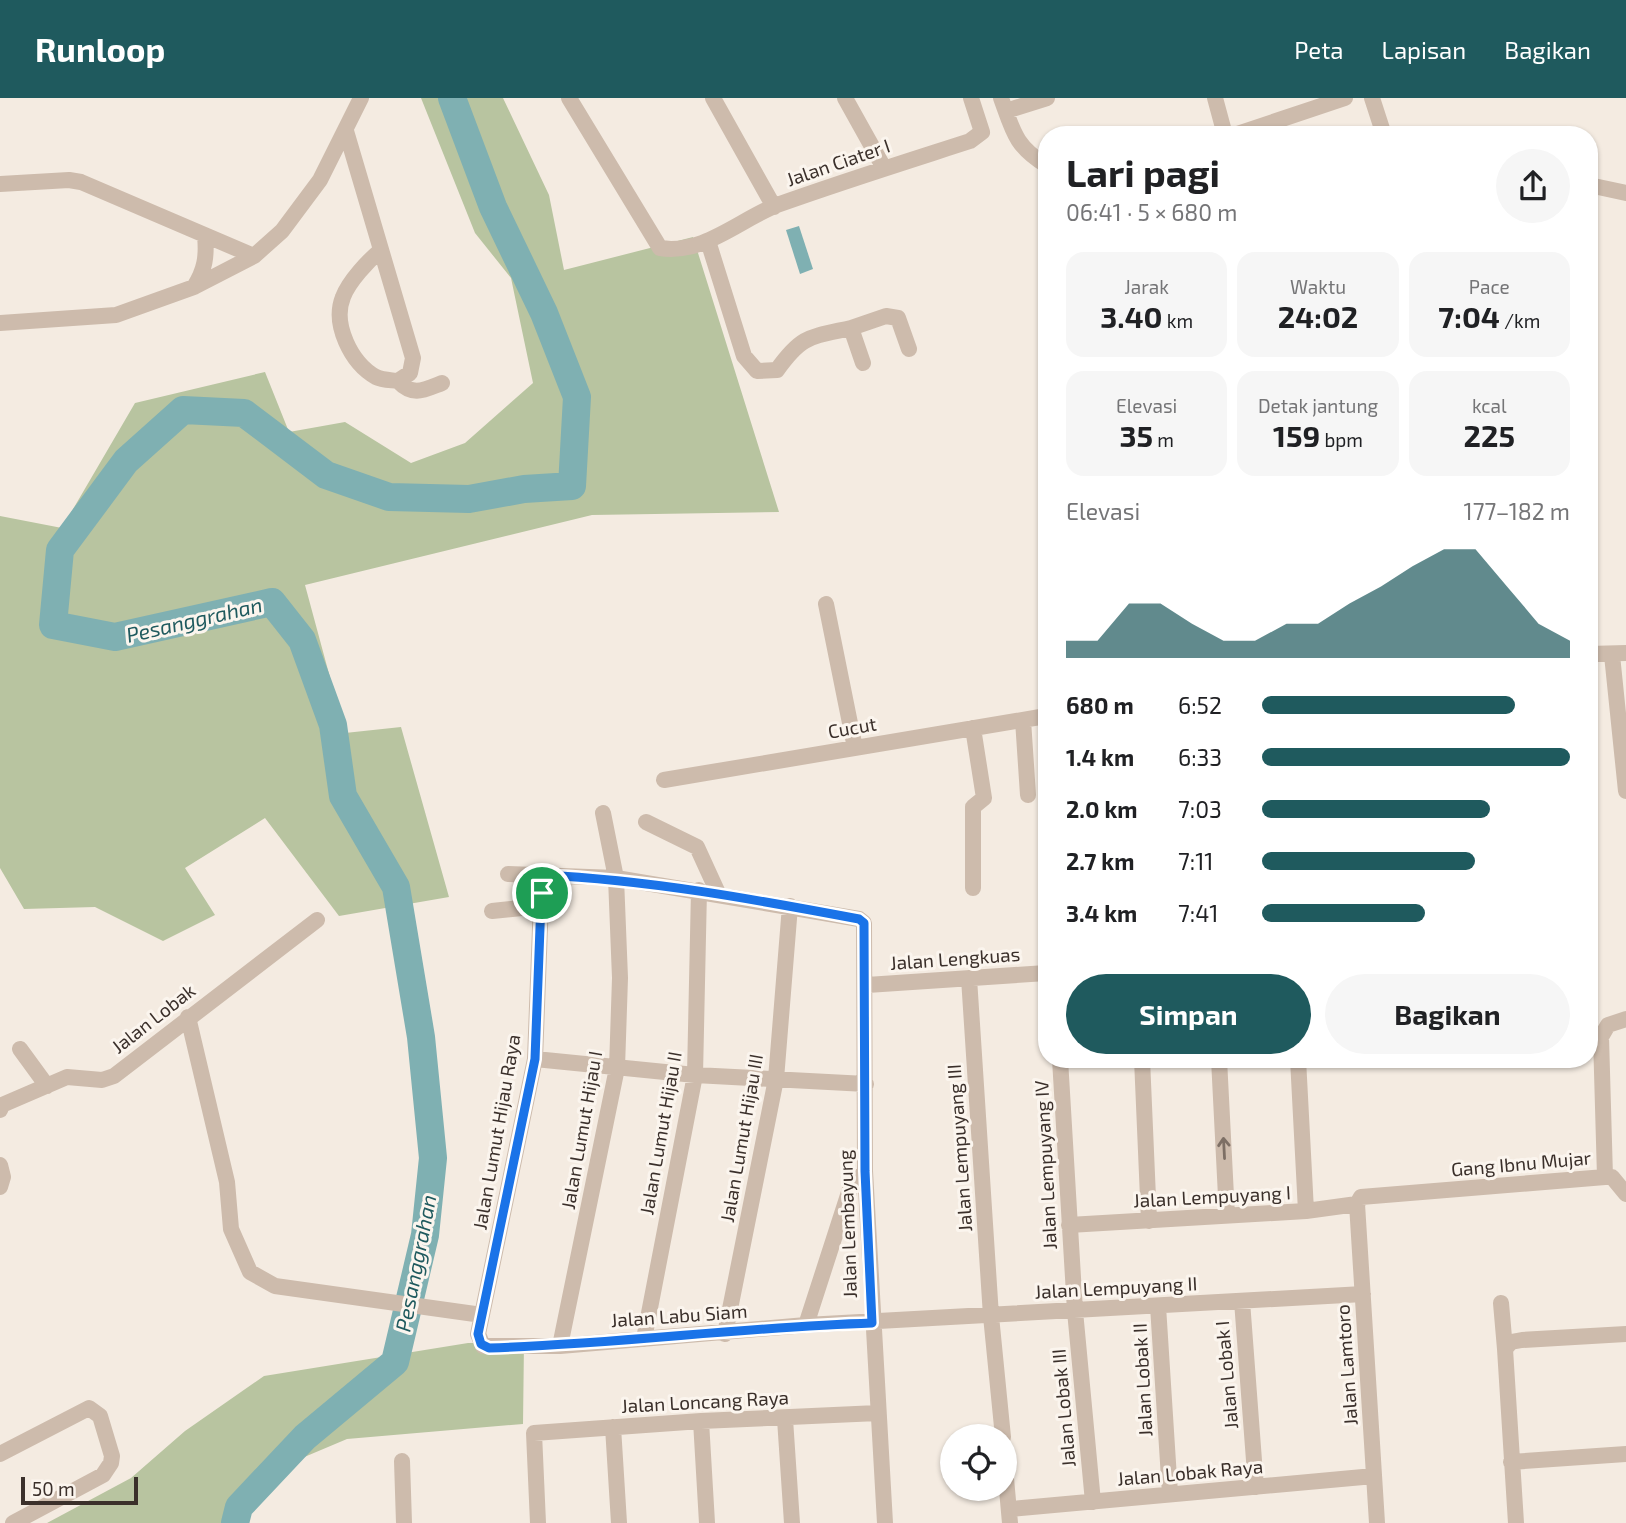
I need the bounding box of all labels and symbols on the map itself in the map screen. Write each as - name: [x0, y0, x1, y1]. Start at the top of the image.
- street label: Jalan Ciater I: [783, 134, 893, 190]
- water label: Pesanggrahan: [123, 591, 265, 647]
- street label: Cucut: [826, 711, 878, 743]
- pin: [512, 863, 572, 923]
- street label: Jalan Lengkuas: [889, 942, 1021, 974]
- street label: Jalan Lobak: [107, 978, 200, 1058]
- street label: Jalan Lumut Hijau Raya: [467, 1033, 525, 1231]
- street label: Jalan Lumut Hijau I: [556, 1049, 606, 1211]
- street label: Jalan Lumut Hijau II: [634, 1050, 686, 1216]
- street label: Jalan Lumut Hijau III: [715, 1052, 767, 1224]
- street label: Jalan Lempuyang III: [942, 1063, 976, 1233]
- street label: Jalan Lempuyang IV: [1029, 1079, 1061, 1250]
- one-way arrow: [1217, 1136, 1230, 1159]
- street label: Gang Ibnu Mujar: [1450, 1145, 1592, 1181]
- street label: Jalan Lembayung: [833, 1149, 861, 1299]
- street label: Jalan Lempuyang I: [1133, 1180, 1291, 1212]
- water label: Pesanggrahan: [389, 1192, 441, 1334]
- street label: Jalan Lempuyang II: [1034, 1271, 1198, 1303]
- street label: Jalan Labu Siam: [610, 1299, 748, 1331]
- street label: Jalan Lamtoro: [1330, 1304, 1362, 1426]
- street label: Jalan Lobak I: [1210, 1320, 1242, 1430]
- street label: Jalan Lobak II: [1128, 1323, 1156, 1437]
- street label: Jalan Lobak III: [1046, 1348, 1080, 1468]
- street label: Jalan Loncang Raya: [621, 1385, 789, 1417]
- street label: Jalan Lobak Raya: [1116, 1454, 1264, 1490]
- scale bar: [21, 1474, 138, 1506]

